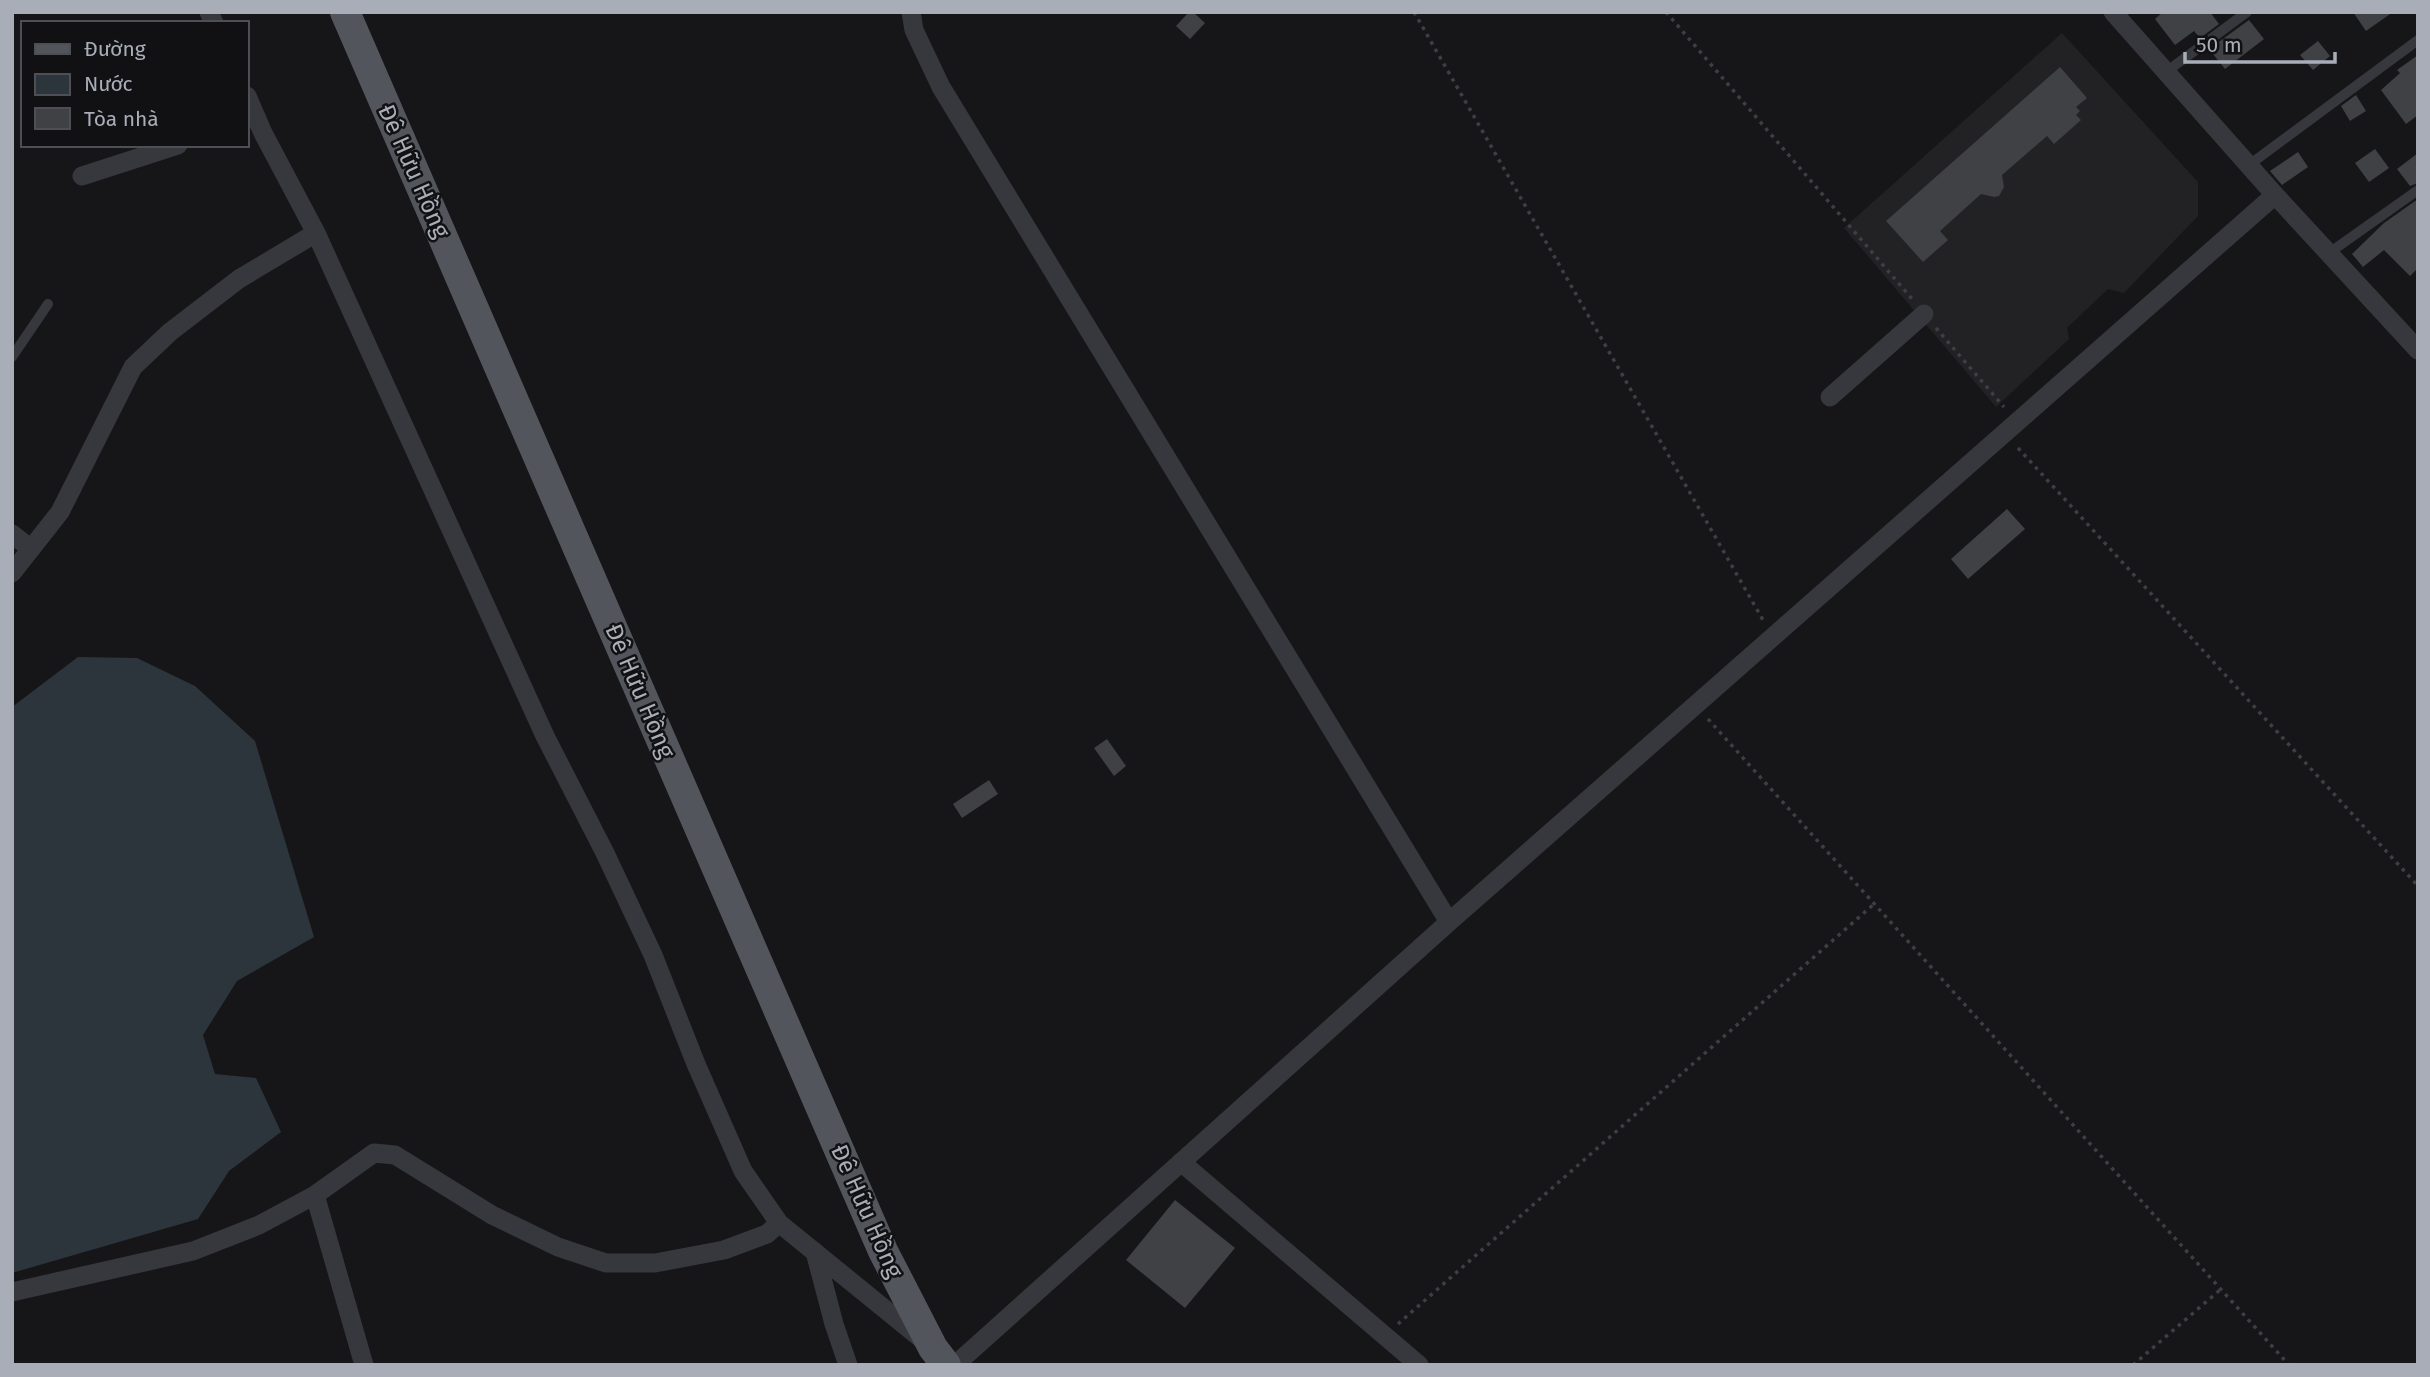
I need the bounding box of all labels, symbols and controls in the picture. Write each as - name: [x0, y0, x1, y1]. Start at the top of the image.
- legend: [21, 21, 248, 147]
- scale bar: [2185, 21, 2336, 65]
- text: 50 m: [2196, 32, 2242, 58]
- text: Đường: [84, 36, 146, 62]
- text: Nước: [84, 71, 133, 97]
- street label: Đê Hữu Hồng: [372, 100, 456, 243]
- text: Tòa nhà: [84, 106, 159, 132]
- street label: Đê Hữu Hồng: [599, 620, 681, 763]
- street label: Đê Hữu Hồng: [825, 1140, 909, 1283]

